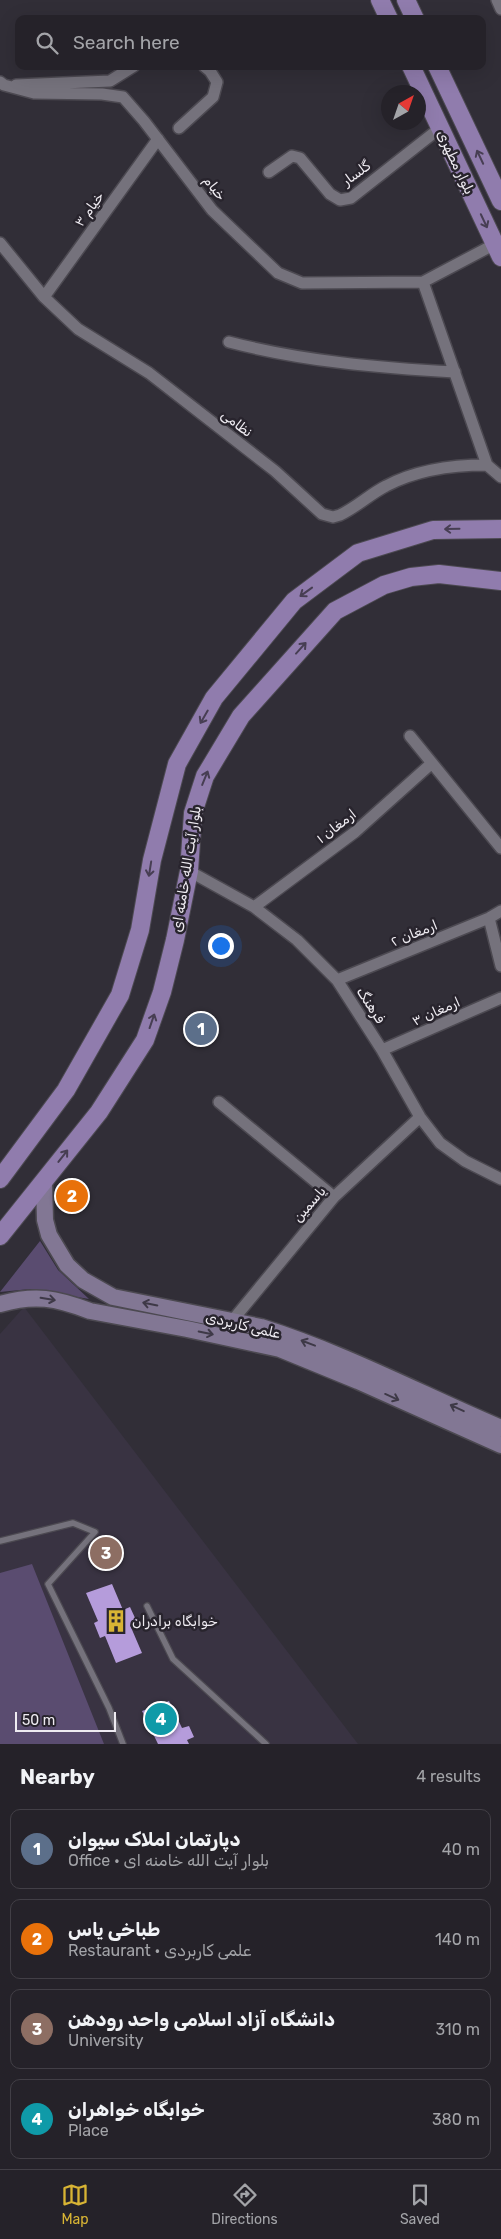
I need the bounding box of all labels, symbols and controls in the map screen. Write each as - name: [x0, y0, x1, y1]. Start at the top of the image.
- search box: [15, 15, 486, 70]
- icon: search: [33, 29, 61, 57]
- text: Search here: [73, 31, 180, 54]
- north arrow: [381, 85, 426, 130]
- street label: بلوار مطهری: [433, 127, 478, 197]
- one-way arrow: [475, 150, 484, 165]
- street label: گلسار: [338, 157, 375, 190]
- street label: خیام: [199, 173, 230, 205]
- street label: خیام ۳: [71, 188, 109, 231]
- one-way arrow: [480, 213, 489, 228]
- street label: نظامی: [217, 406, 256, 441]
- one-way arrow: [445, 524, 461, 534]
- one-way arrow: [300, 586, 313, 597]
- one-way arrow: [296, 642, 307, 655]
- one-way arrow: [198, 709, 208, 723]
- one-way arrow: [201, 771, 210, 786]
- street label: بلوار آیت الله خامنه ای: [168, 805, 205, 933]
- street label: ارمغان ۱: [313, 806, 360, 847]
- one-way arrow: [145, 860, 155, 876]
- street label: ارمغان ۲: [388, 916, 440, 950]
- your location: [208, 933, 234, 959]
- street label: فرهنگ: [353, 984, 389, 1027]
- street label: ارمغان ۳: [410, 993, 463, 1030]
- pin: 1: [185, 1010, 217, 1048]
- one-way arrow: [147, 1013, 157, 1029]
- one-way arrow: [58, 1150, 69, 1163]
- pin: 2: [56, 1177, 88, 1215]
- street label: یاسمین: [289, 1183, 330, 1226]
- one-way arrow: [39, 1294, 55, 1304]
- one-way arrow: [143, 1299, 159, 1308]
- street label: علمی کاربردی: [204, 1309, 282, 1342]
- one-way arrow: [198, 1329, 214, 1338]
- one-way arrow: [301, 1338, 316, 1347]
- one-way arrow: [384, 1392, 399, 1402]
- one-way arrow: [450, 1403, 465, 1413]
- pin: 3: [90, 1534, 122, 1572]
- building icon: خوابگاه برادران: [103, 1608, 129, 1634]
- place label: خوابگاه برادران: [132, 1613, 218, 1630]
- pin: 4: [145, 1700, 177, 1738]
- scale bar: [15, 1709, 116, 1732]
- text: 50 m: [22, 1712, 55, 1729]
- text: Nearby: [20, 1764, 95, 1789]
- text: 4 results: [416, 1767, 481, 1786]
- text: دپارتمان املاک سیوان: [68, 1828, 240, 1851]
- text: 1: [33, 1840, 41, 1859]
- text: 40 m: [442, 1840, 480, 1859]
- text: Office · بلوار آیت الله خامنه ای: [68, 1851, 269, 1870]
- text: طباخی یاس: [68, 1918, 160, 1941]
- text: 2: [32, 1930, 42, 1949]
- text: 140 m: [435, 1930, 480, 1949]
- text: Restaurant · علمی کاربردی: [68, 1941, 251, 1960]
- text: دانشگاه آزاد اسلامی واحد رودهن: [68, 2008, 335, 2031]
- text: 3: [32, 2020, 42, 2039]
- text: 310 m: [436, 2020, 480, 2039]
- text: University: [68, 2031, 144, 2050]
- text: خوابگاه خواهران: [68, 2098, 205, 2121]
- text: 4: [32, 2110, 42, 2129]
- text: 380 m: [432, 2110, 480, 2129]
- text: Place: [68, 2121, 109, 2140]
- tab: Map: [61, 2181, 89, 2228]
- tab: Directions: [211, 2181, 278, 2228]
- tab: Saved: [400, 2181, 440, 2228]

